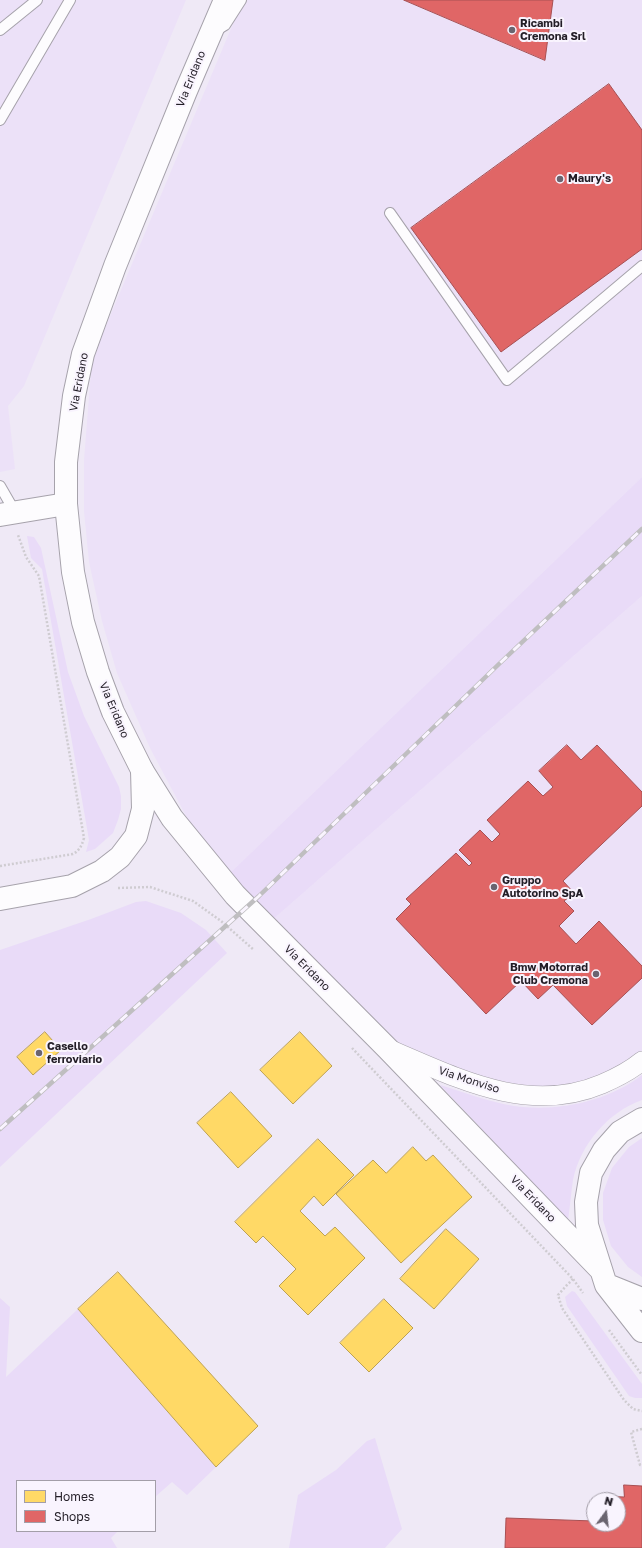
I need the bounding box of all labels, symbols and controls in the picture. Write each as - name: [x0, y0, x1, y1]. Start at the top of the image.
- place label: Ricambi Cremona Srl: [520, 17, 586, 43]
- marker: Ricambi Cremona Srl: [507, 25, 517, 35]
- street label: Via Eridano: [174, 49, 208, 109]
- place label: Maury's: [568, 172, 611, 186]
- marker: Maury's: [555, 174, 565, 184]
- street label: Via Eridano: [67, 351, 91, 413]
- street label: Via Eridano: [96, 680, 132, 740]
- place label: Gruppo Autotorino SpA: [502, 874, 583, 900]
- marker: Gruppo Autotorino SpA: [489, 882, 499, 892]
- street label: Via Eridano: [281, 942, 333, 994]
- place label: Bmw Motorrad Club Cremona: [510, 961, 588, 987]
- marker: Bmw Motorrad Club Cremona: [591, 969, 601, 979]
- place label: Casello ferroviario: [47, 1040, 102, 1066]
- marker: Casello ferroviario: [34, 1048, 44, 1058]
- street label: Via Monviso: [437, 1064, 501, 1096]
- street label: Via Eridano: [508, 1173, 558, 1225]
- legend: [16, 1480, 156, 1532]
- text: Homes: [54, 1489, 94, 1504]
- north arrow: [586, 1492, 626, 1532]
- text: N: [603, 1494, 615, 1508]
- text: Shops: [54, 1509, 90, 1524]

